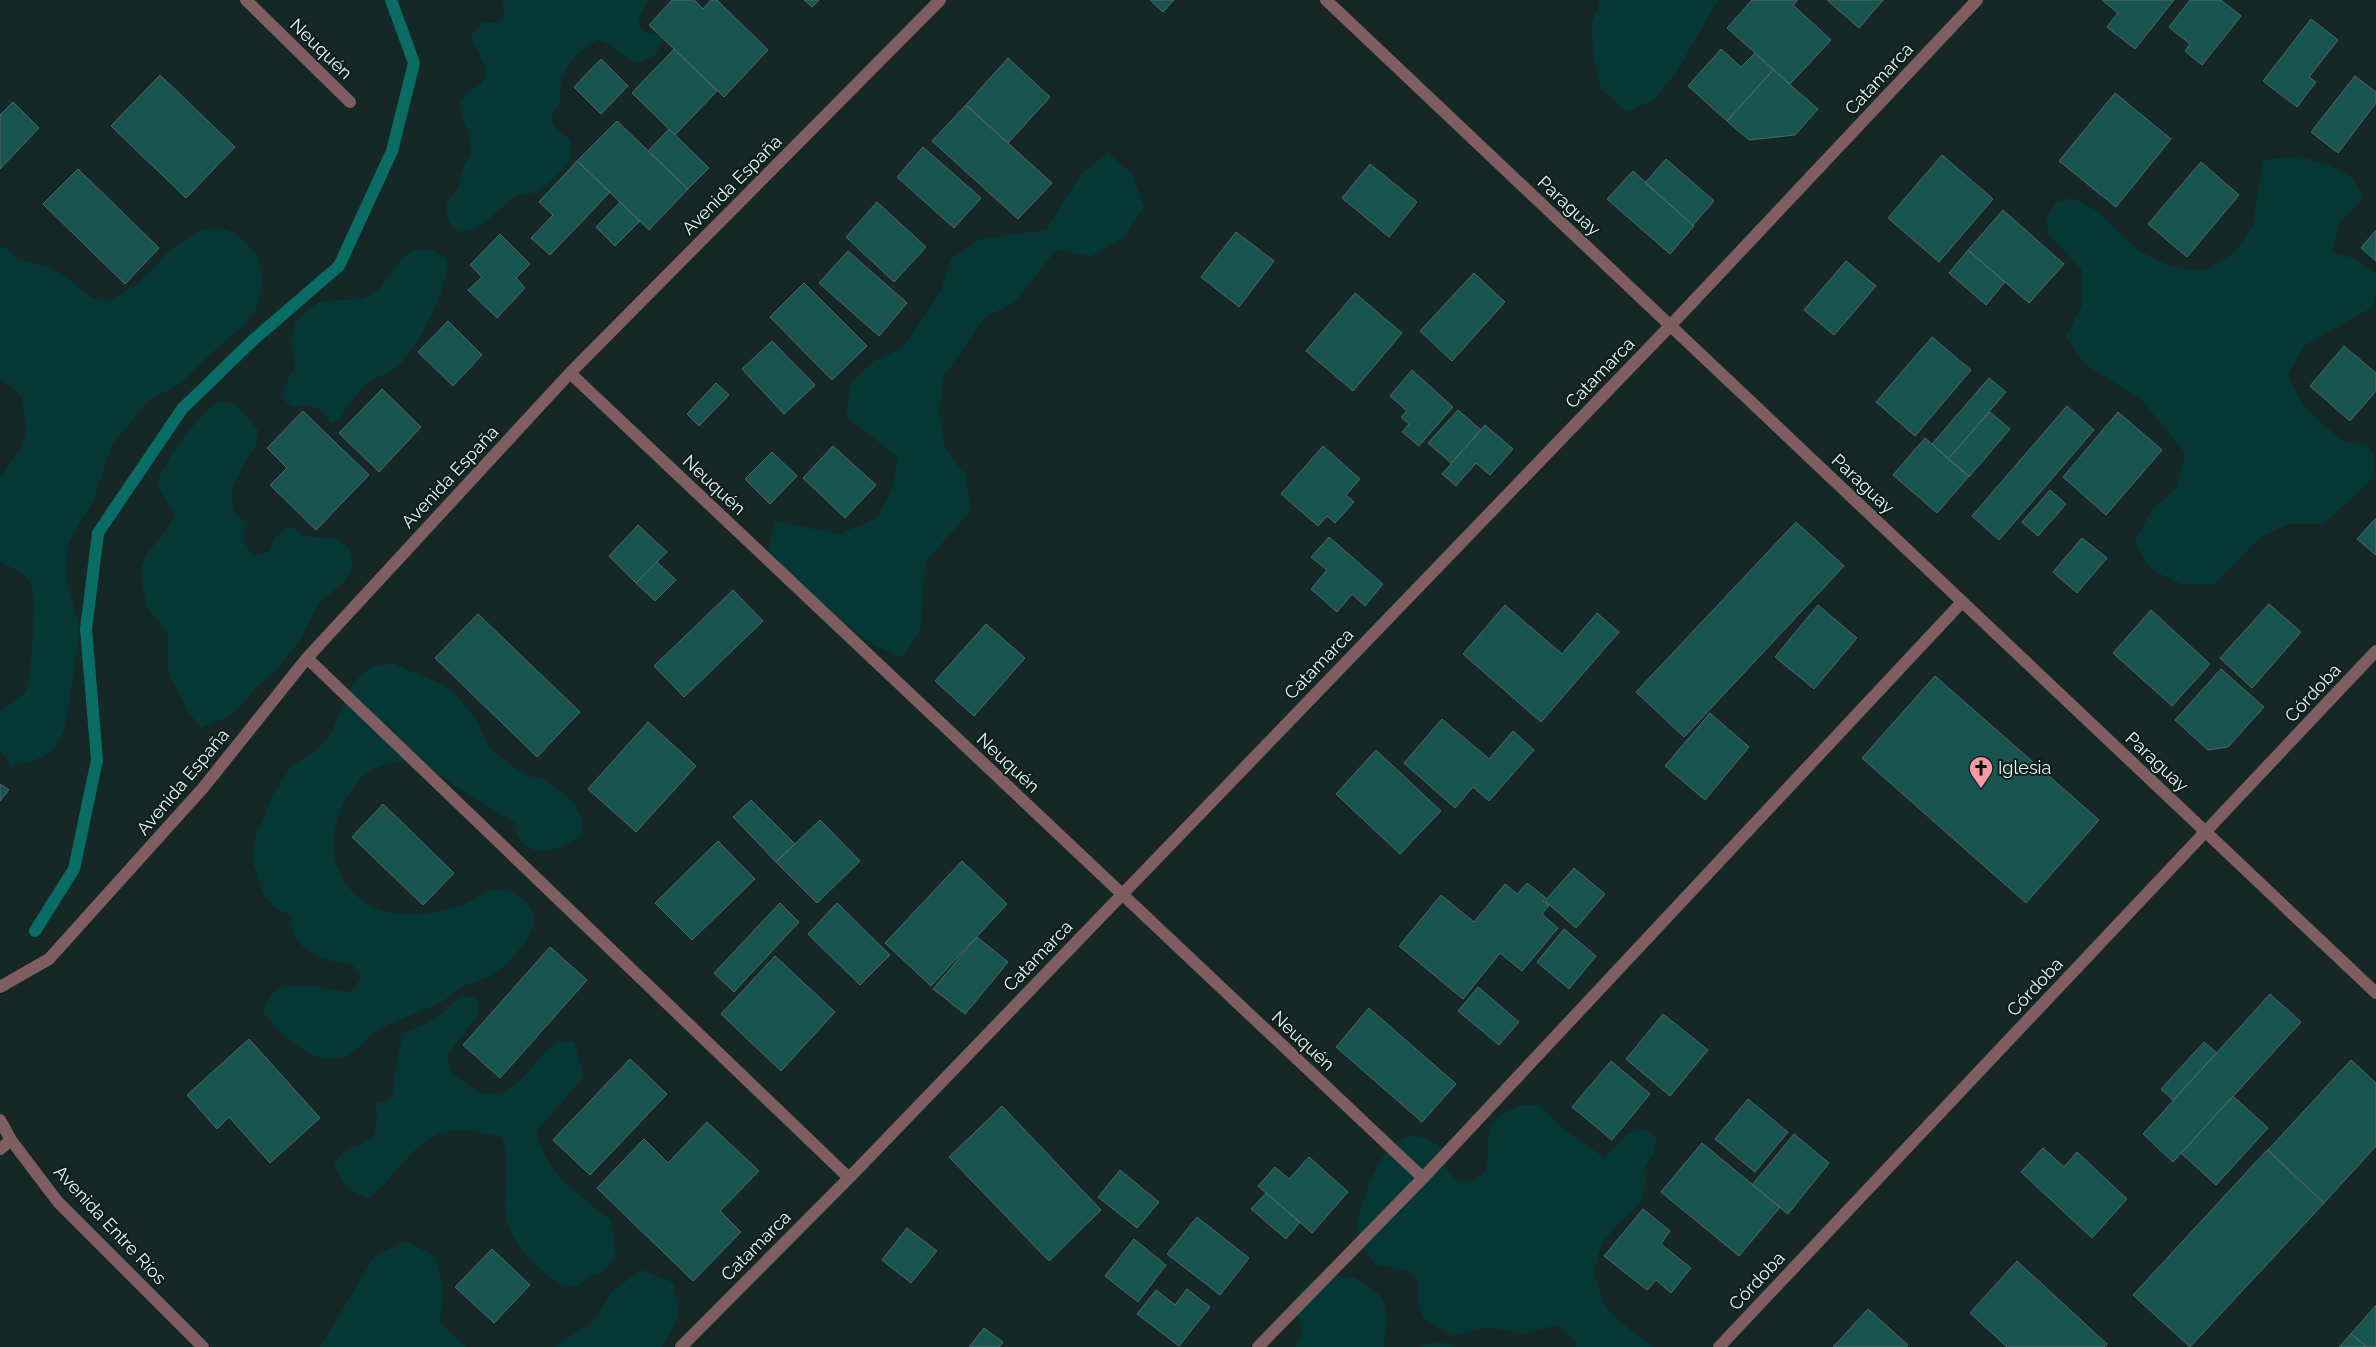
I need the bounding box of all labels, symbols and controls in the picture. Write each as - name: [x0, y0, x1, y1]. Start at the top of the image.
- street label: Neuquén: [286, 14, 357, 83]
- street label: Catamarca: [1840, 39, 1917, 119]
- street label: Avenida España: [677, 130, 786, 239]
- street label: Paraguay: [1534, 171, 1605, 240]
- street label: Catamarca: [1561, 333, 1638, 412]
- street label: Avenida España: [397, 421, 502, 532]
- street label: Paraguay: [1828, 449, 1899, 518]
- street label: Neuquén: [679, 450, 750, 519]
- street label: Catamarca: [1280, 624, 1357, 703]
- street label: Córdoba: [2280, 659, 2345, 726]
- street label: Avenida España: [132, 724, 233, 839]
- street label: Paraguay: [2122, 727, 2193, 796]
- street label: Neuquén: [973, 728, 1044, 797]
- church icon: Iglesia: [1968, 755, 1994, 789]
- place label: Iglesia: [1998, 757, 2051, 778]
- street label: Catamarca: [999, 916, 1076, 995]
- street label: Córdoba: [2002, 953, 2067, 1020]
- street label: Neuquén: [1268, 1006, 1339, 1075]
- street label: Avenida Entre Ríos: [50, 1161, 171, 1289]
- street label: Catamarca: [716, 1206, 795, 1285]
- street label: Córdoba: [1724, 1247, 1789, 1314]

